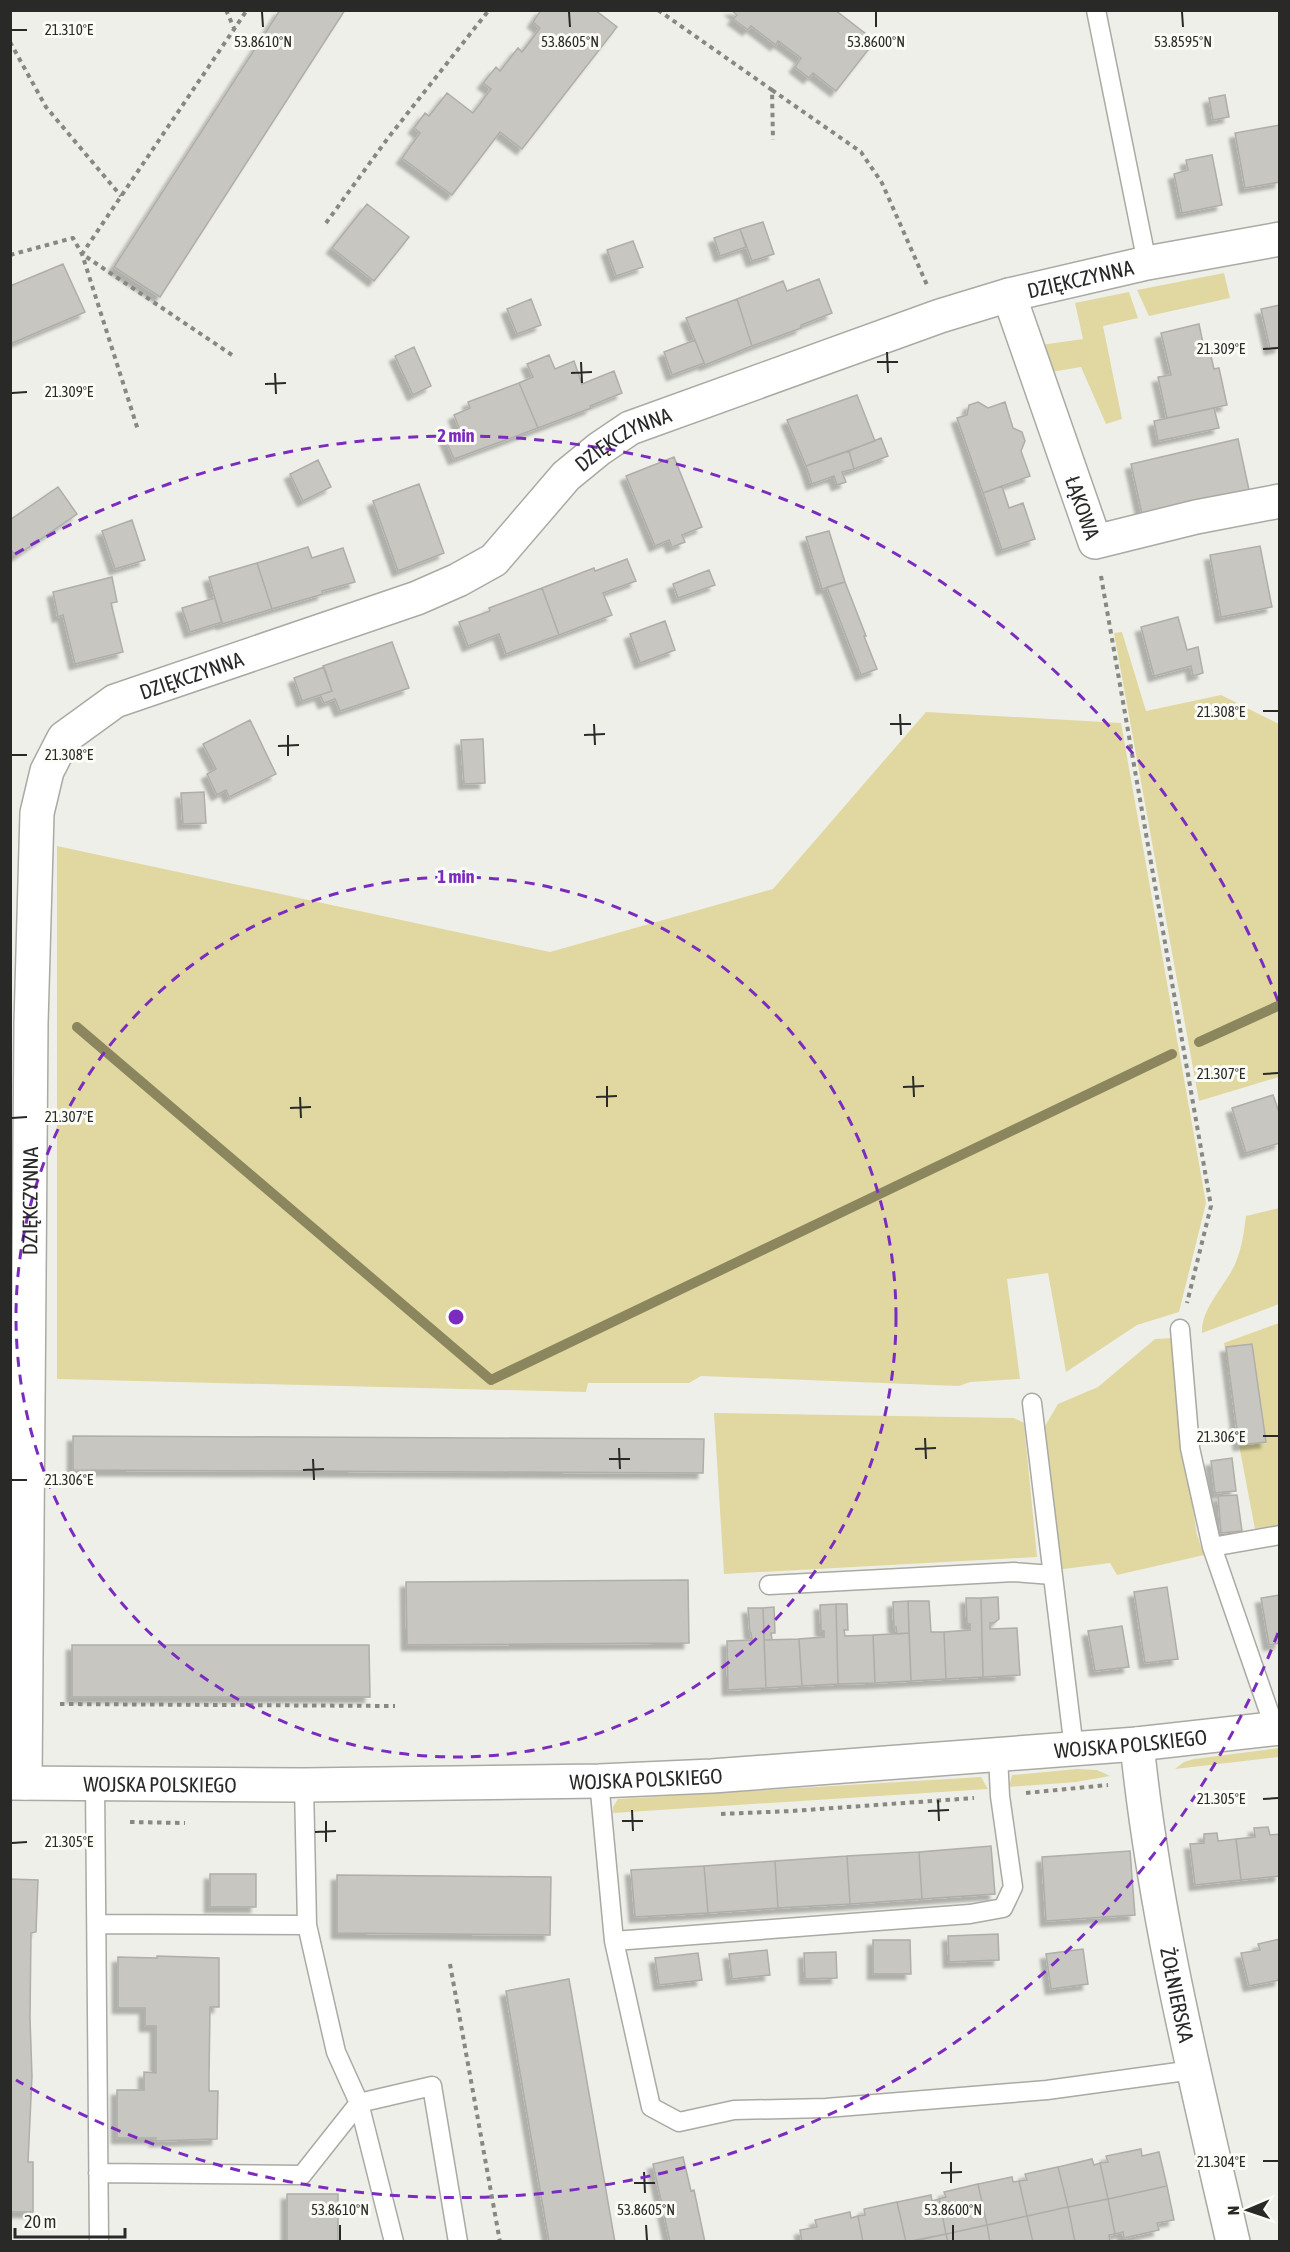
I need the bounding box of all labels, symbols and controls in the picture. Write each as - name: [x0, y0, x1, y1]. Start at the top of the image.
- text: 21.310°E: [45, 21, 94, 38]
- text: 53.8610°N: [234, 33, 292, 50]
- text: 53.8605°N: [541, 33, 599, 50]
- text: 53.8600°N: [847, 33, 905, 50]
- text: 53.8595°N: [1154, 33, 1212, 50]
- street label: DZIĘKCZYNNA: [1025, 254, 1136, 302]
- text: 21.309°E: [1197, 340, 1246, 357]
- text: 21.309°E: [45, 383, 94, 400]
- street label: DZIĘKCZYNNA: [570, 402, 675, 476]
- text: 2 min: [438, 425, 475, 446]
- street label: ŁĄKOWA: [1061, 473, 1105, 543]
- street label: DZIĘKCZYNNA: [136, 646, 247, 704]
- text: 21.308°E: [1197, 703, 1246, 720]
- text: 21.308°E: [45, 746, 94, 763]
- text: 1 min: [438, 866, 475, 887]
- text: 21.307°E: [1197, 1065, 1246, 1082]
- text: 21.307°E: [45, 1108, 94, 1125]
- street label: DZIĘKCZYNNA: [17, 1146, 42, 1255]
- centre of rings: [446, 1307, 466, 1327]
- text: 21.306°E: [1197, 1428, 1246, 1445]
- text: 21.306°E: [45, 1471, 94, 1488]
- street label: WOJSKA POLSKIEGO: [1053, 1724, 1208, 1762]
- street label: WOJSKA POLSKIEGO: [569, 1763, 723, 1793]
- street label: WOJSKA POLSKIEGO: [83, 1771, 237, 1797]
- text: 21.305°E: [1197, 1790, 1246, 1807]
- text: 21.305°E: [45, 1833, 94, 1850]
- street label: ŻOŁNIERSKA: [1156, 1945, 1199, 2045]
- text: 21.304°E: [1197, 2153, 1246, 2170]
- north arrow: [1218, 2180, 1278, 2240]
- scale bar: [15, 2201, 124, 2239]
- text: 53.8610°N: [311, 2201, 369, 2218]
- text: 53.8605°N: [617, 2201, 675, 2218]
- text: 53.8600°N: [924, 2201, 982, 2218]
- text: N: [1224, 2205, 1242, 2216]
- text: 20 m: [24, 2211, 56, 2232]

